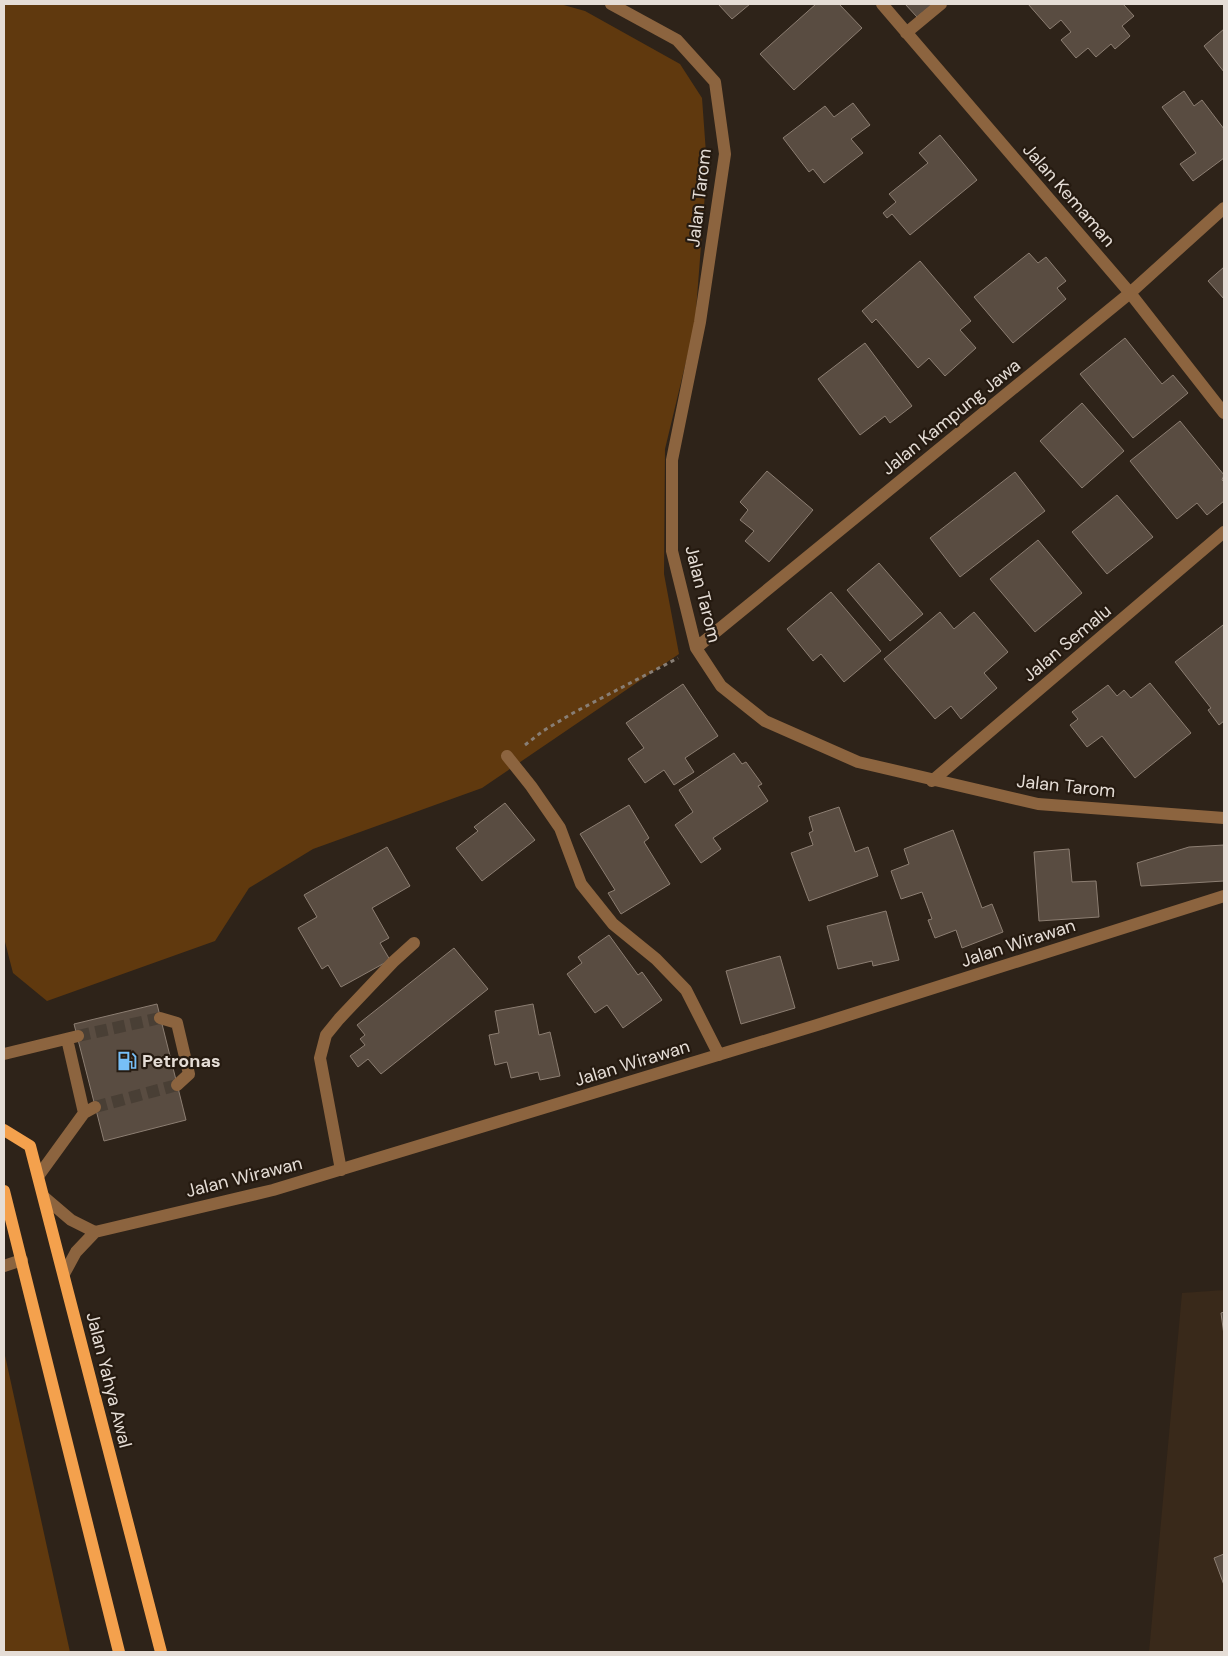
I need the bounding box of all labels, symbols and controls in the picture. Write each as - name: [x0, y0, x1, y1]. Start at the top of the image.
- street label: Jalan Kemaman: [1017, 138, 1121, 252]
- street label: Jalan Tarom: [681, 147, 717, 249]
- street label: Jalan Kampung Jawa: [877, 353, 1025, 481]
- street label: Jalan Tarom: [679, 543, 727, 645]
- street label: Jalan Semalu: [1018, 599, 1116, 687]
- street label: Jalan Tarom: [1015, 769, 1117, 803]
- street label: Jalan Wirawan: [958, 913, 1078, 973]
- street label: Jalan Wirawan: [571, 1034, 693, 1092]
- place label: Petronas: [142, 1049, 221, 1073]
- fuel station icon: Petronas: [116, 1050, 138, 1072]
- street label: Jalan Wirawan: [183, 1151, 305, 1203]
- street label: Jalan Yahya Awal: [81, 1310, 137, 1450]

